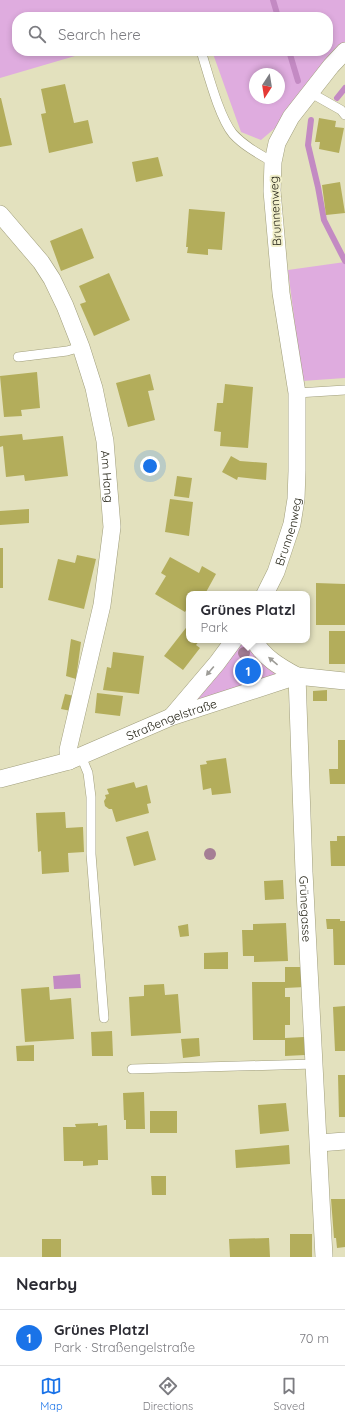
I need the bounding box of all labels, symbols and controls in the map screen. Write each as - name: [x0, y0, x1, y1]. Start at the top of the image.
- search box: [12, 12, 333, 56]
- icon: search: [26, 23, 48, 45]
- text: Search here: [58, 25, 141, 44]
- north arrow: [249, 68, 285, 104]
- street label: Brunnenweg: [266, 176, 284, 246]
- street label: Am Hang: [98, 450, 117, 503]
- your location: [140, 456, 160, 476]
- street label: Brunnenweg: [271, 496, 304, 567]
- popup: [186, 591, 310, 643]
- text: Grünes Platzl: [201, 600, 295, 619]
- text: Park: [201, 619, 228, 635]
- pin: 1: [235, 656, 261, 686]
- one-way arrow: [267, 657, 278, 666]
- one-way arrow: [206, 666, 215, 677]
- street label: Straßengelstraße: [124, 695, 219, 743]
- street label: Grünegasse: [297, 875, 315, 943]
- text: Nearby: [16, 1273, 77, 1294]
- text: Grünes Platzl: [54, 1320, 149, 1339]
- text: 1: [26, 1330, 32, 1346]
- text: 70 m: [299, 1330, 329, 1346]
- text: Park · Straßengelstraße: [54, 1339, 195, 1355]
- tab: Map: [40, 1375, 63, 1413]
- tab: Directions: [143, 1375, 193, 1413]
- tab: Saved: [273, 1375, 305, 1413]

